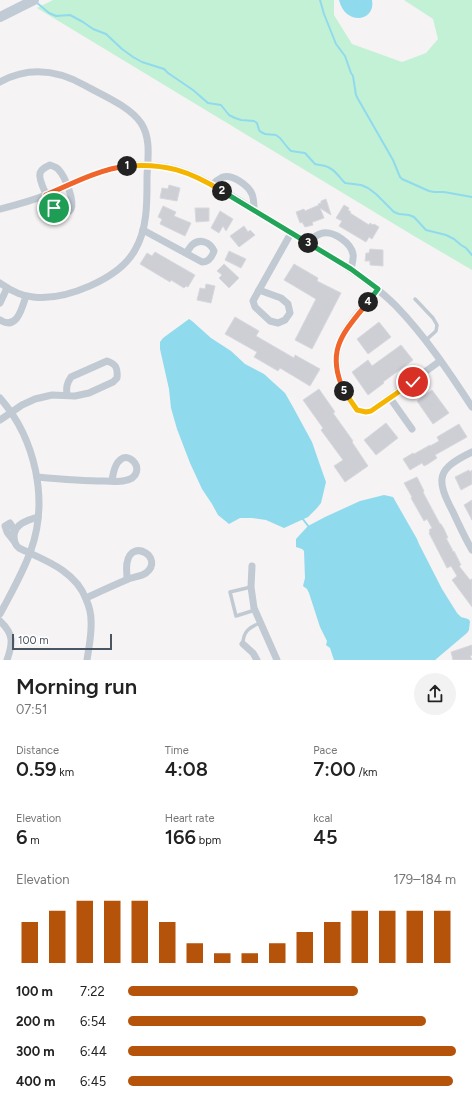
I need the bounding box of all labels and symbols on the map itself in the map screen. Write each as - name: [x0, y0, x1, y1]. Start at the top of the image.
- pin: 1: [117, 156, 137, 176]
- pin: 2: [212, 181, 232, 201]
- pin: [37, 191, 71, 225]
- pin: 3: [298, 233, 318, 253]
- pin: 4: [358, 292, 378, 312]
- pin: [396, 365, 430, 399]
- pin: 5: [334, 381, 354, 401]
- scale bar: [12, 632, 112, 651]

